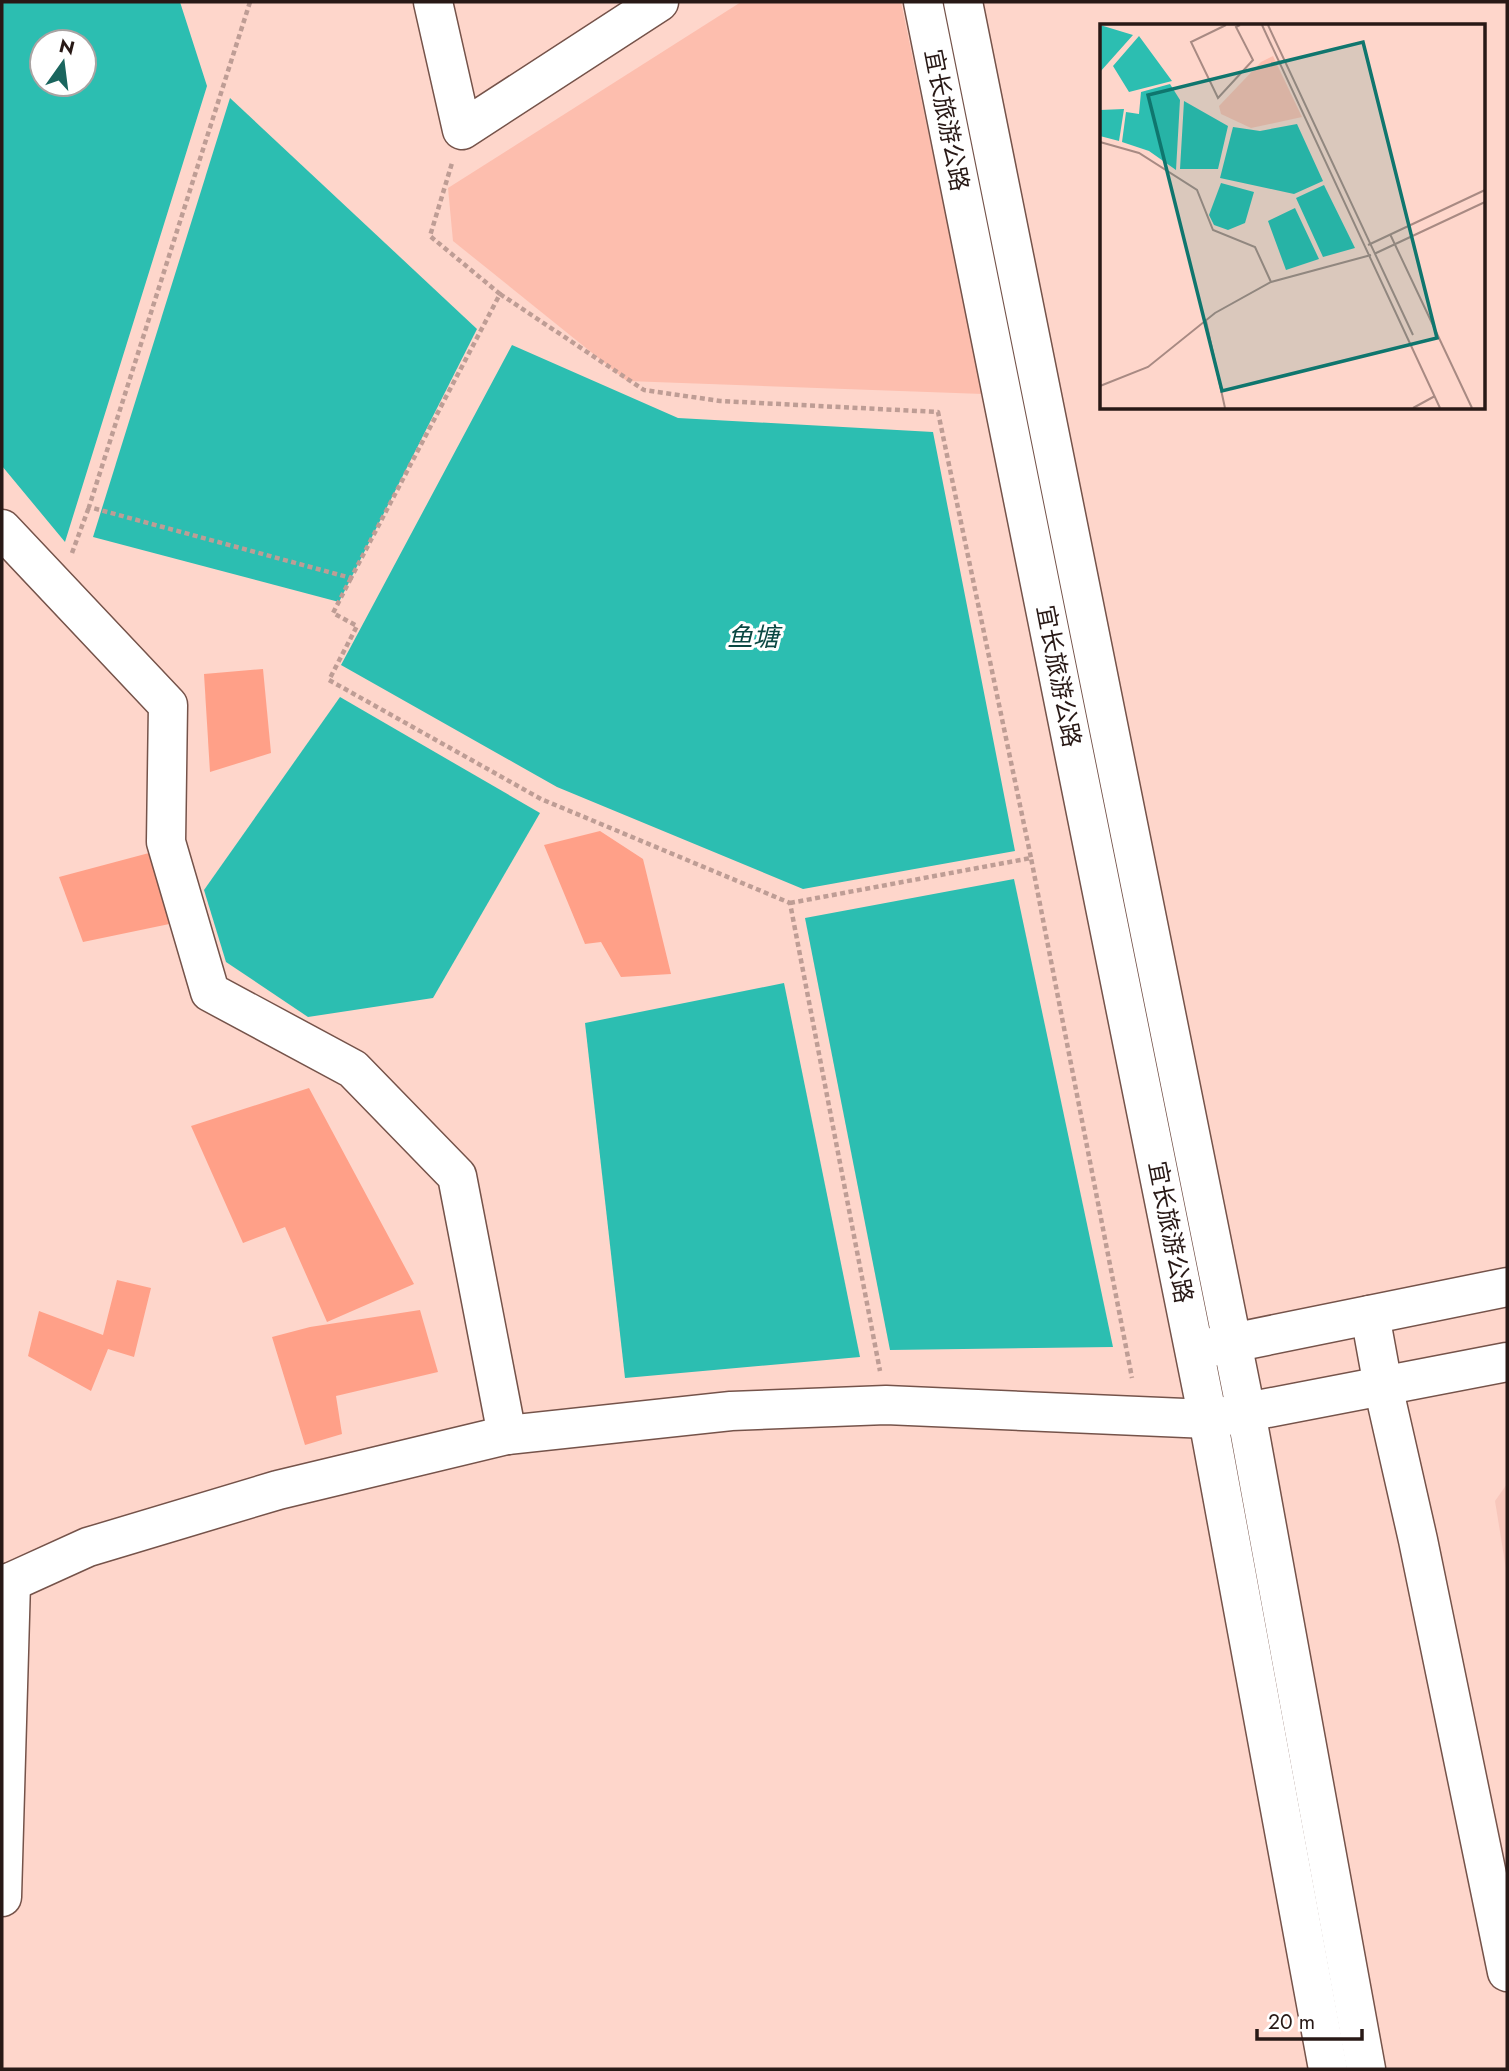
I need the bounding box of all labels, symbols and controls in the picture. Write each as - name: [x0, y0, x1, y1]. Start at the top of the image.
- inset map: [1100, 24, 1484, 410]
- north arrow: [28, 28, 98, 98]
- text: N: [56, 32, 78, 62]
- street label: 宜长旅游公路: [916, 46, 978, 194]
- street label: 宜长旅游公路: [1028, 602, 1090, 750]
- water label: 鱼塘: [727, 618, 783, 656]
- street label: 宜长旅游公路: [1140, 1158, 1202, 1306]
- scale bar: [1257, 1997, 1362, 2041]
- text: 20 m: [1268, 2007, 1315, 2037]

